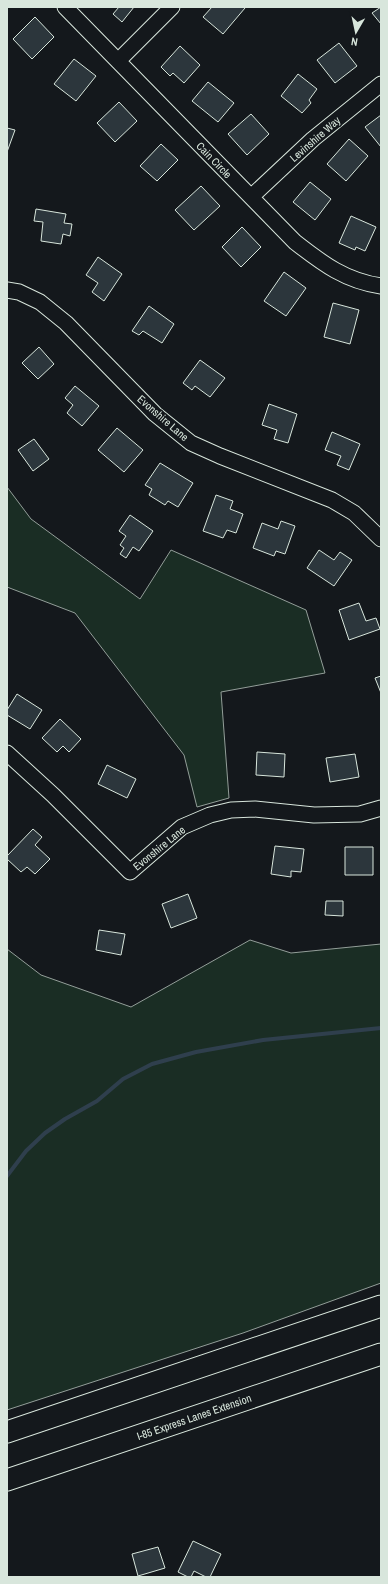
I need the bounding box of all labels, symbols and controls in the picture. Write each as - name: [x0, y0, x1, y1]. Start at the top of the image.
- north arrow: [336, 12, 376, 52]
- text: N: [350, 34, 359, 49]
- street label: Levinshire Way: [287, 113, 343, 165]
- street label: Cain Circle: [193, 139, 235, 181]
- street label: Evonshire Lane: [135, 392, 191, 444]
- street label: Evonshire Lane: [130, 823, 188, 873]
- street label: I-85 Express Lanes Extension: [135, 1391, 253, 1443]

